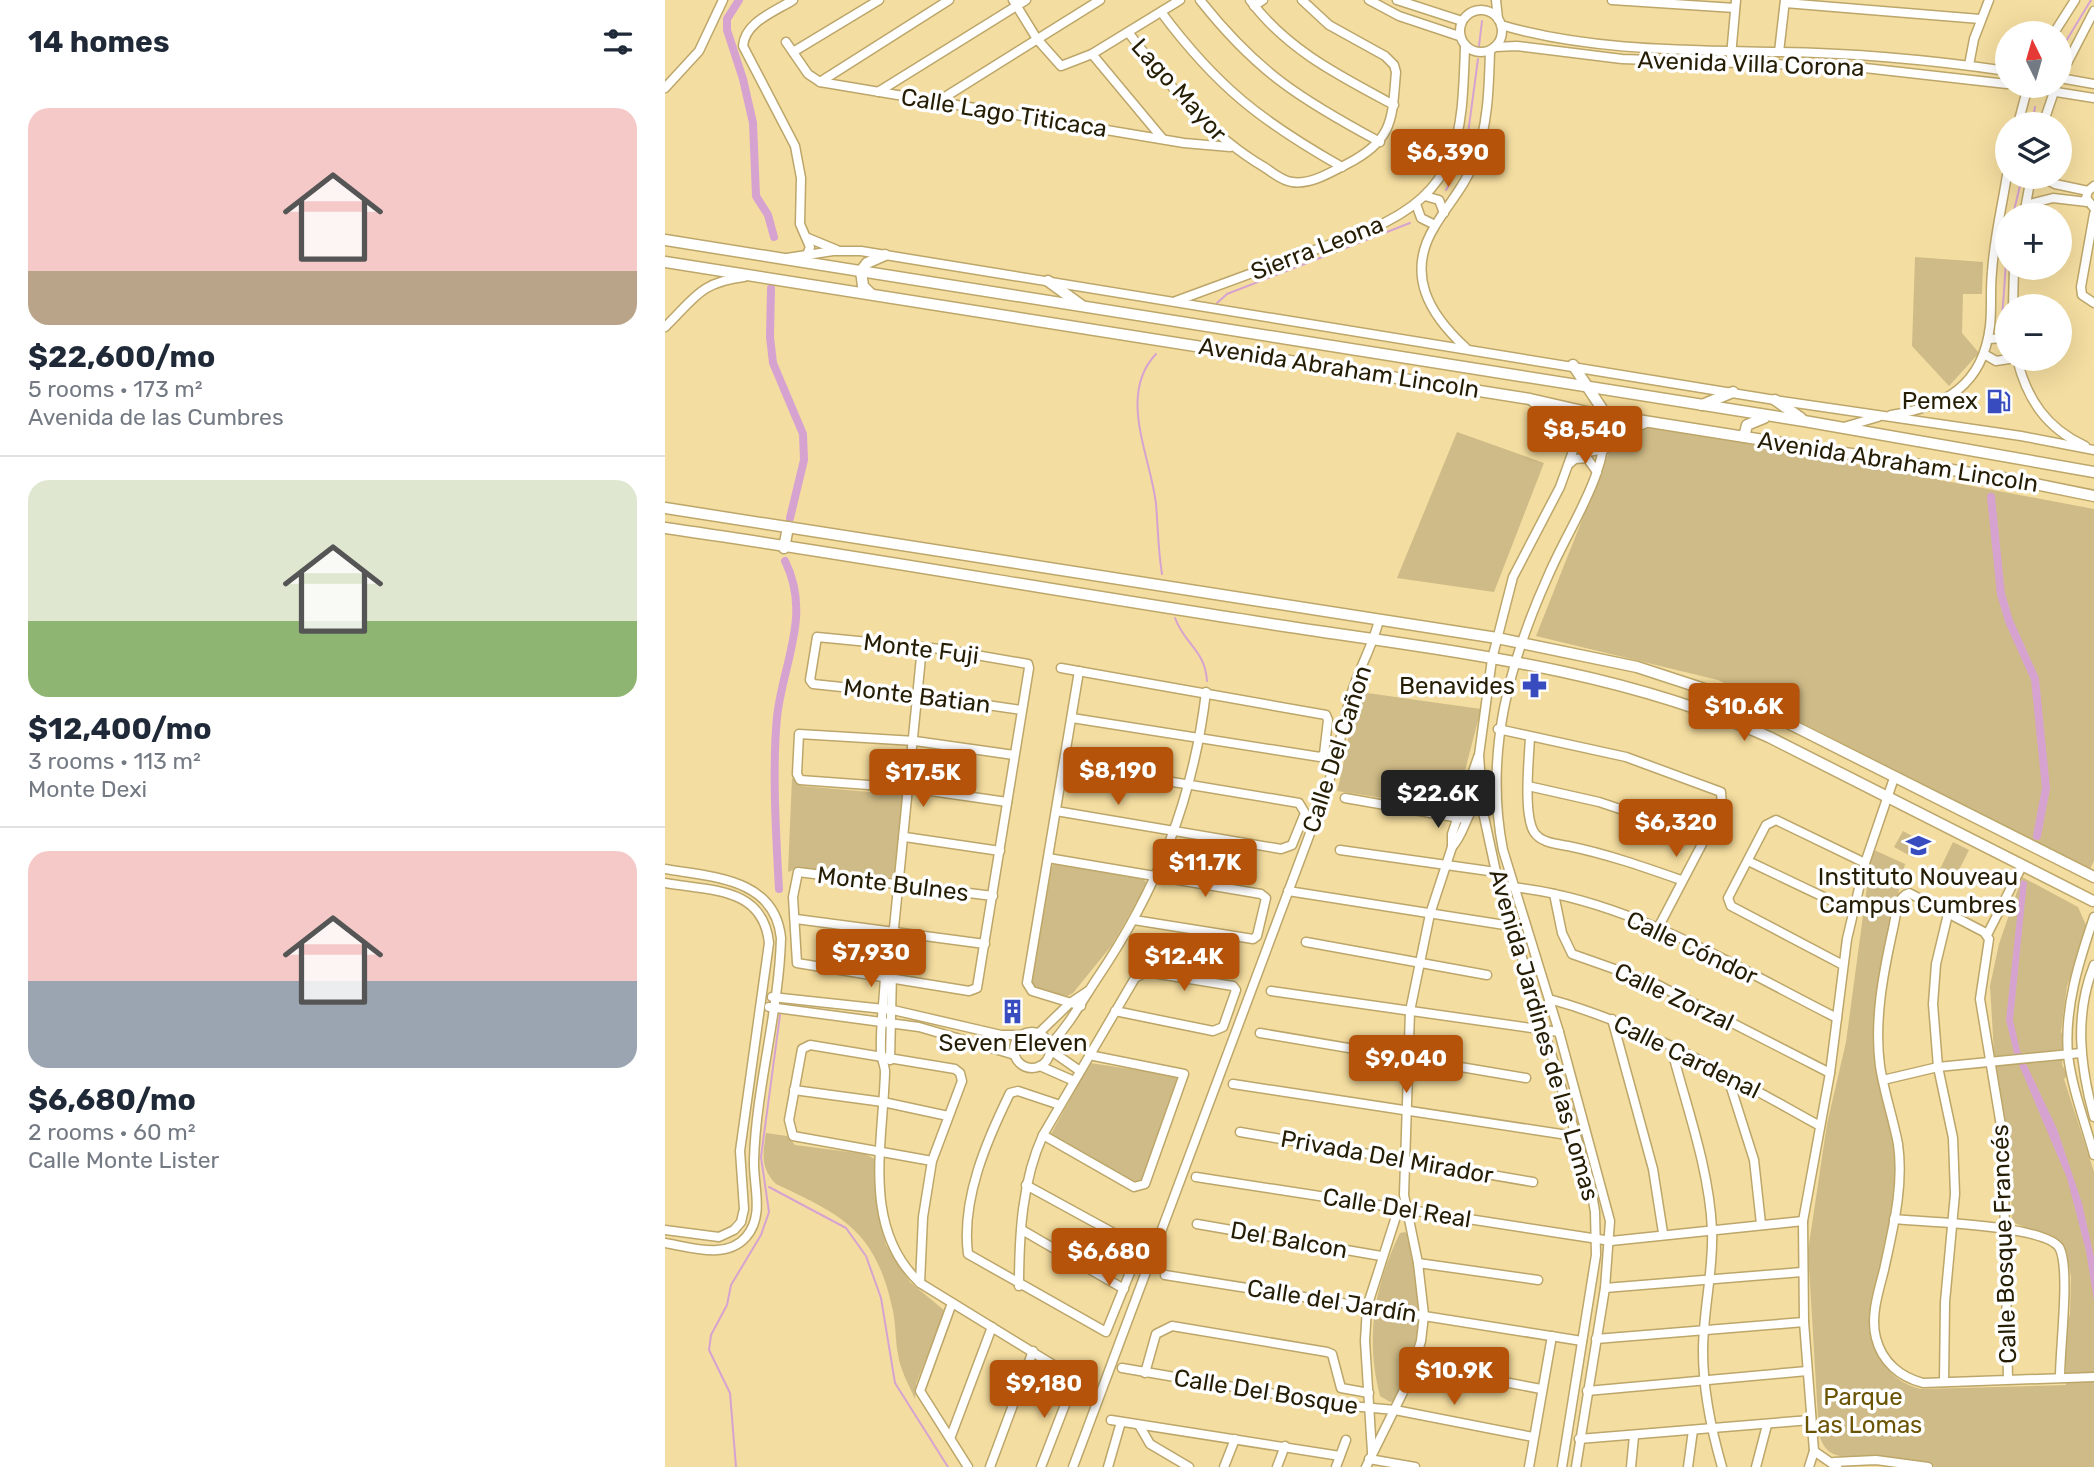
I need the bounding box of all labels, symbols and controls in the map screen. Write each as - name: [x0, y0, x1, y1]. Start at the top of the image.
- north arrow: [1995, 21, 2072, 98]
- map controls: [1995, 21, 2072, 371]
- icon: filters: [599, 23, 637, 61]
- text: 14 homes: [28, 24, 170, 60]
- street label: Lago Mayor: [1126, 33, 1232, 147]
- street label: Avenida Villa Corona: [1637, 46, 1865, 82]
- street label: Calle Lago Titicaca: [899, 83, 1109, 143]
- button: layers: [1995, 112, 2072, 189]
- pin: $6,390: [1391, 130, 1505, 189]
- text: $6,390: [1407, 138, 1489, 166]
- icon: home: [270, 154, 396, 280]
- button: +: [1995, 203, 2072, 280]
- street label: Sierra Leona: [1247, 210, 1387, 286]
- button: −: [1995, 294, 2072, 371]
- street label: Avenida Abraham Lincoln: [1197, 332, 1481, 404]
- text: $22,600/mo: [28, 339, 215, 375]
- text: 5 rooms · 173 m²: [28, 375, 203, 403]
- place label: Pemex: [1902, 387, 1978, 415]
- fuel station icon: Pemex: [1984, 387, 2012, 415]
- text: Avenida de las Cumbres: [28, 403, 284, 431]
- pin: $8,540: [1528, 406, 1642, 466]
- text: $8,540: [1543, 415, 1627, 443]
- street label: Avenida Abraham Lincoln: [1756, 426, 2040, 498]
- icon: home: [270, 526, 396, 652]
- street label: Monte Fuji: [862, 628, 980, 670]
- street label: Calle Del Cañon: [1297, 662, 1377, 836]
- place label: Benavides: [1399, 672, 1515, 700]
- pharmacy icon: Benavides: [1521, 672, 1549, 700]
- street label: Monte Batian: [842, 673, 992, 719]
- pin: $10.6K: [1687, 684, 1801, 743]
- text: $10.6K: [1705, 692, 1783, 720]
- text: $12,400/mo: [28, 711, 212, 747]
- text: 3 rooms · 113 m²: [28, 747, 201, 775]
- pin: $8,190: [1061, 748, 1175, 807]
- pin: $17.5K: [866, 750, 980, 809]
- text: $8,190: [1079, 756, 1157, 784]
- text: $17.5K: [885, 758, 961, 786]
- pin: $22.6K: [1381, 770, 1495, 830]
- text: Monte Dexi: [28, 775, 147, 803]
- text: $22.6K: [1397, 779, 1479, 807]
- pin: $6,320: [1619, 800, 1733, 859]
- text: $6,320: [1635, 808, 1717, 836]
- school or university icon: Instituto Nouveau Campus Cumbres: [1904, 832, 1932, 860]
- pin: $11.7K: [1148, 839, 1262, 899]
- text: $11.7K: [1169, 848, 1241, 876]
- street label: Monte Bulnes: [816, 861, 970, 907]
- place label: Instituto Nouveau Campus Cumbres: [1818, 863, 2018, 919]
- street label: Avenida Jardines de las Lomas: [1483, 866, 1605, 1204]
- icon: home: [270, 897, 396, 1023]
- street label: Calle Cóndor: [1622, 905, 1762, 991]
- pin: $7,930: [814, 930, 928, 989]
- pin: $12.4K: [1127, 934, 1241, 993]
- text: $7,930: [832, 938, 910, 966]
- text: $12.4K: [1144, 942, 1224, 970]
- street label: Calle Zorzal: [1610, 957, 1738, 1037]
- building icon: Seven Eleven: [999, 998, 1027, 1026]
- street label: Calle Cardenal: [1609, 1009, 1765, 1105]
- place label: Seven Eleven: [939, 1029, 1087, 1057]
- pin: $9,040: [1349, 1036, 1463, 1095]
- text: $9,040: [1365, 1044, 1447, 1072]
- text: $6,680/mo: [28, 1082, 196, 1118]
- text: 2 rooms · 60 m²: [28, 1118, 196, 1146]
- street label: Privada Del Mirador: [1278, 1124, 1496, 1190]
- street label: Calle Bosque Francés: [1986, 1124, 2022, 1364]
- text: Calle Monte Lister: [28, 1146, 219, 1174]
- street label: Calle Del Real: [1321, 1182, 1473, 1234]
- street label: Del Balcon: [1228, 1216, 1350, 1264]
- pin: $6,680: [1052, 1228, 1166, 1288]
- text: $6,680: [1068, 1237, 1150, 1265]
- street label: Calle del Jardín: [1245, 1274, 1419, 1328]
- pin: $10.9K: [1397, 1348, 1511, 1407]
- text: $10.9K: [1415, 1356, 1493, 1384]
- pin: $9,180: [987, 1360, 1101, 1420]
- street label: Calle Del Bosque: [1172, 1364, 1360, 1420]
- text: $9,180: [1006, 1369, 1082, 1397]
- park label: Parque Las Lomas: [1804, 1383, 1922, 1439]

